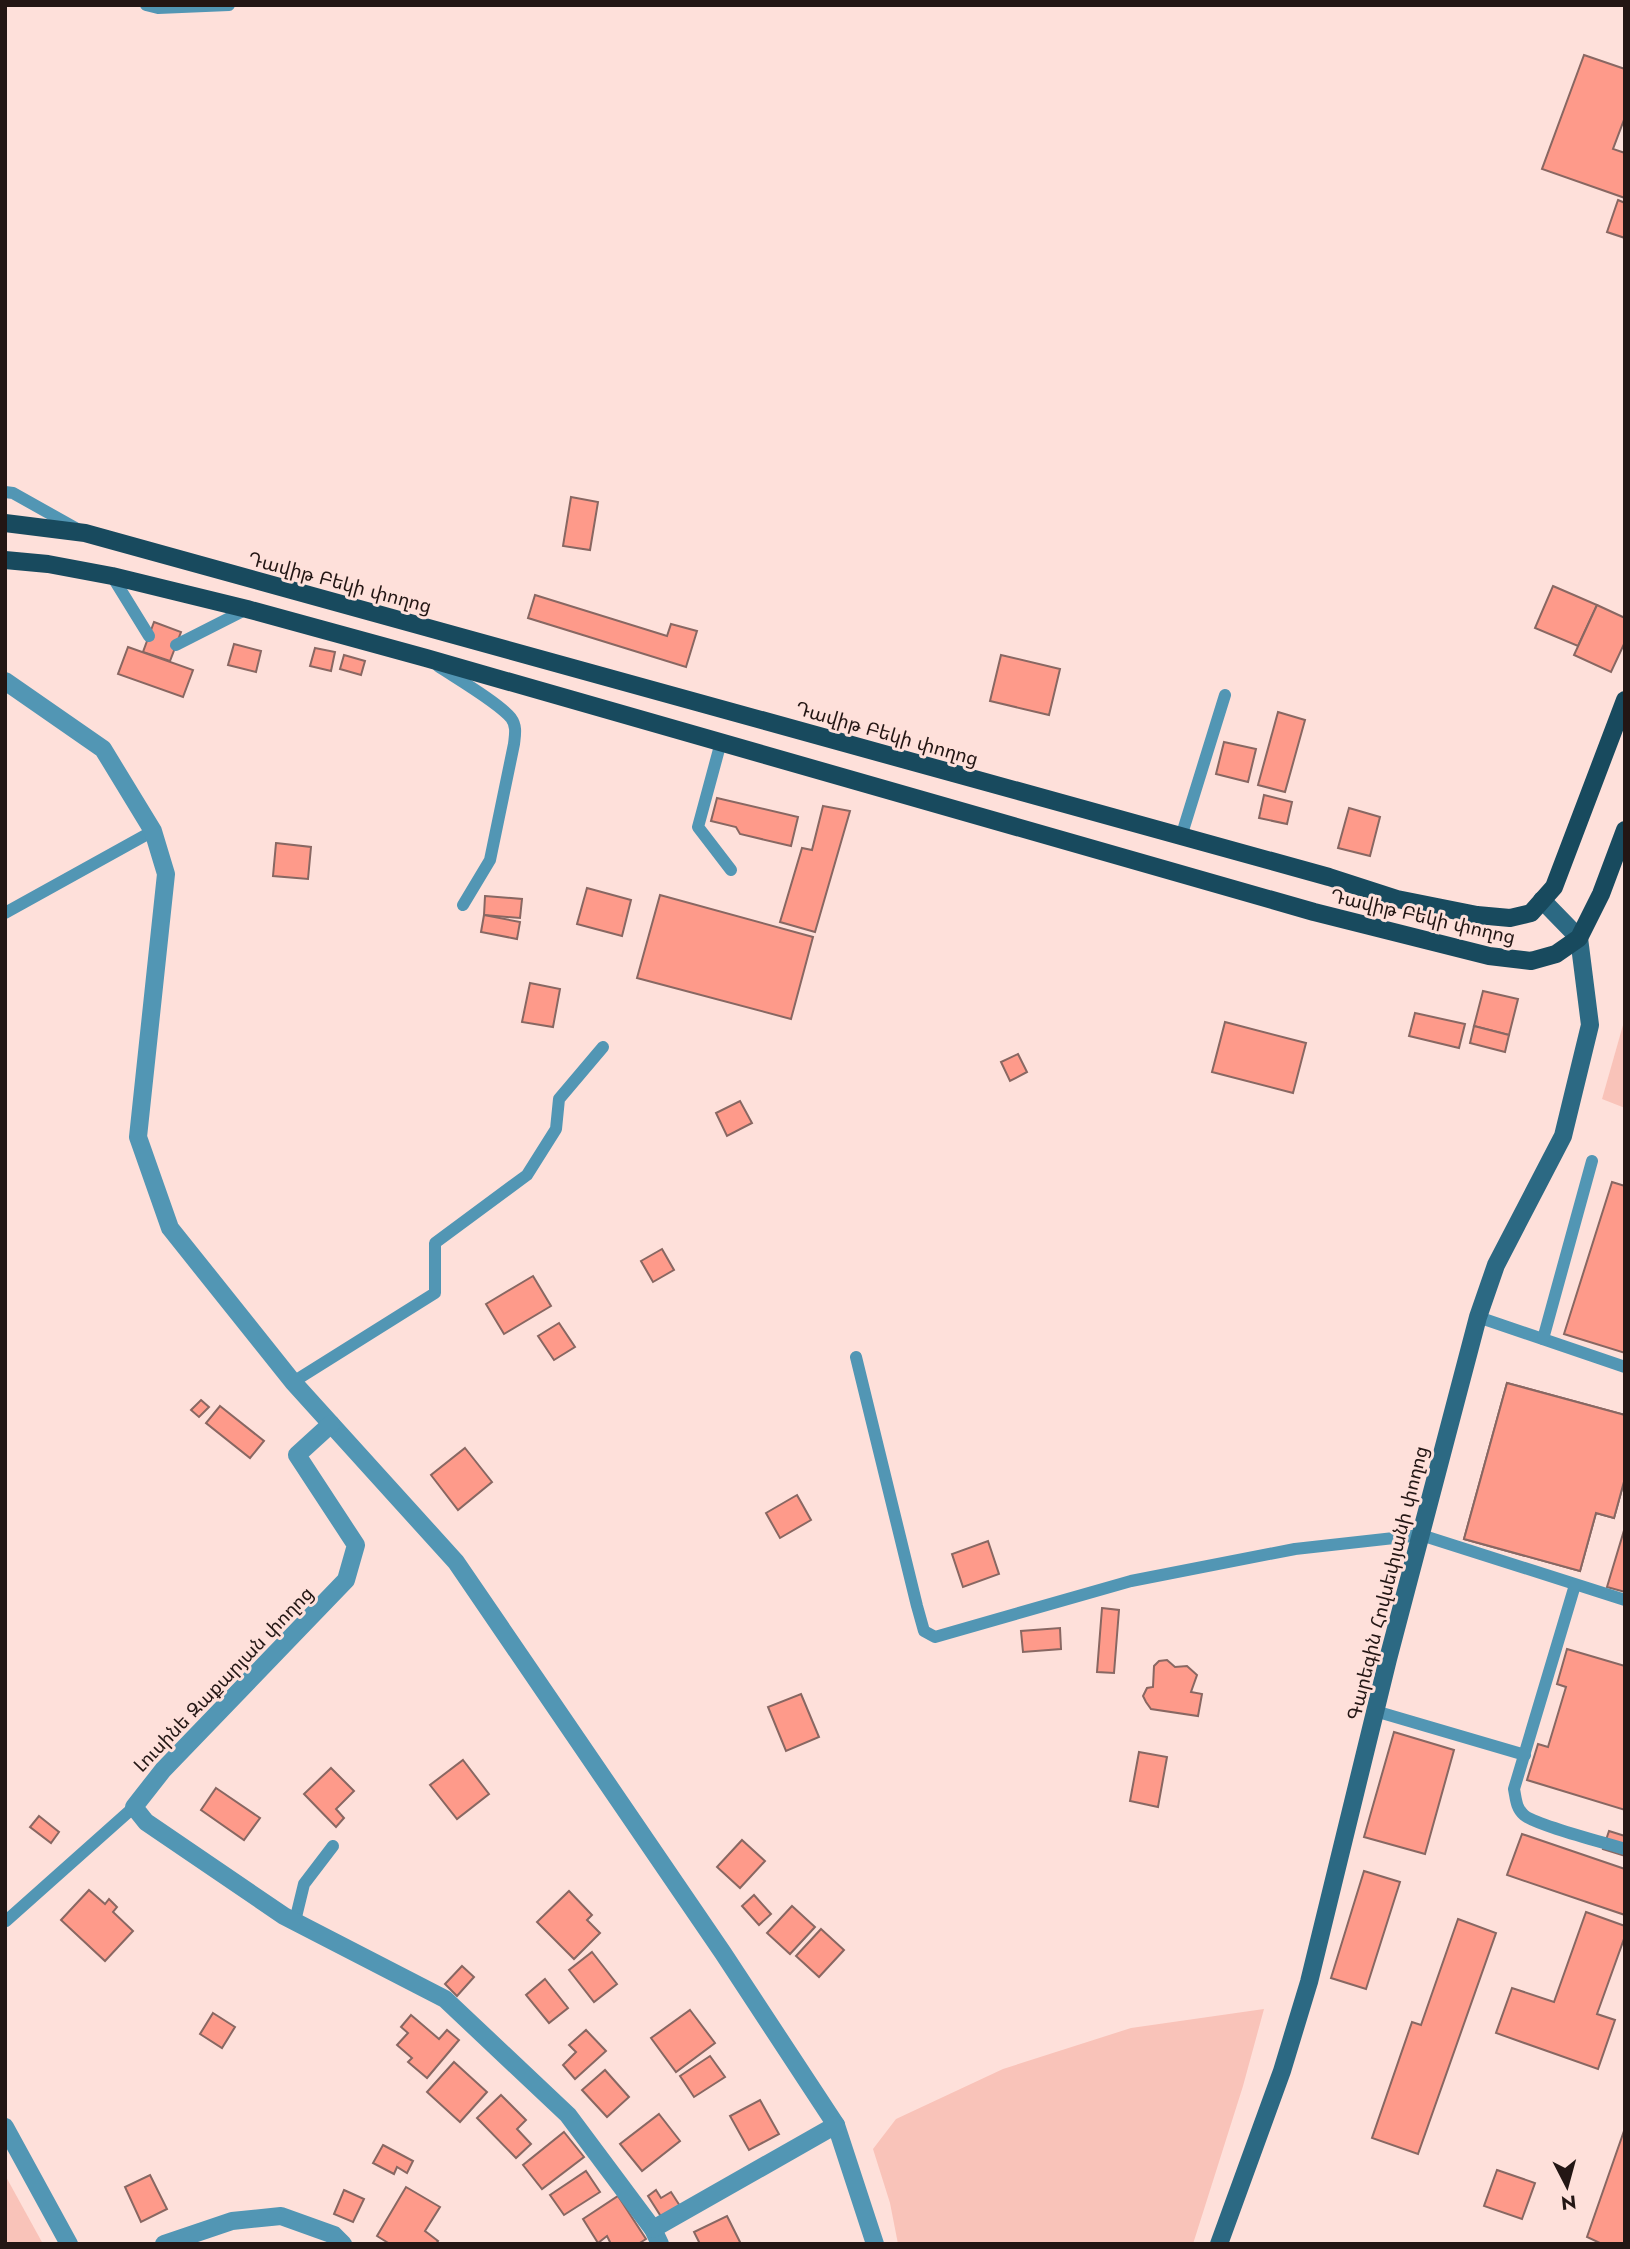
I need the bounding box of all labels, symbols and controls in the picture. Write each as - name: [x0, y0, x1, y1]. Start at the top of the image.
- street label: Դավիթ Բեկի փողոց: [245, 545, 435, 620]
- street label: Դավիթ Բեկի փողոց: [792, 694, 982, 773]
- street label: Դավիթ Բեկի փողոց: [1328, 882, 1518, 951]
- street label: Գարեգին Հովսեփյանի փողոց: [1340, 1443, 1435, 1723]
- street label: Լուսինե Զաքարյան փողոց: [127, 1580, 319, 1778]
- north arrow: [1532, 2151, 1602, 2221]
- text: N: [1560, 2188, 1578, 2217]

